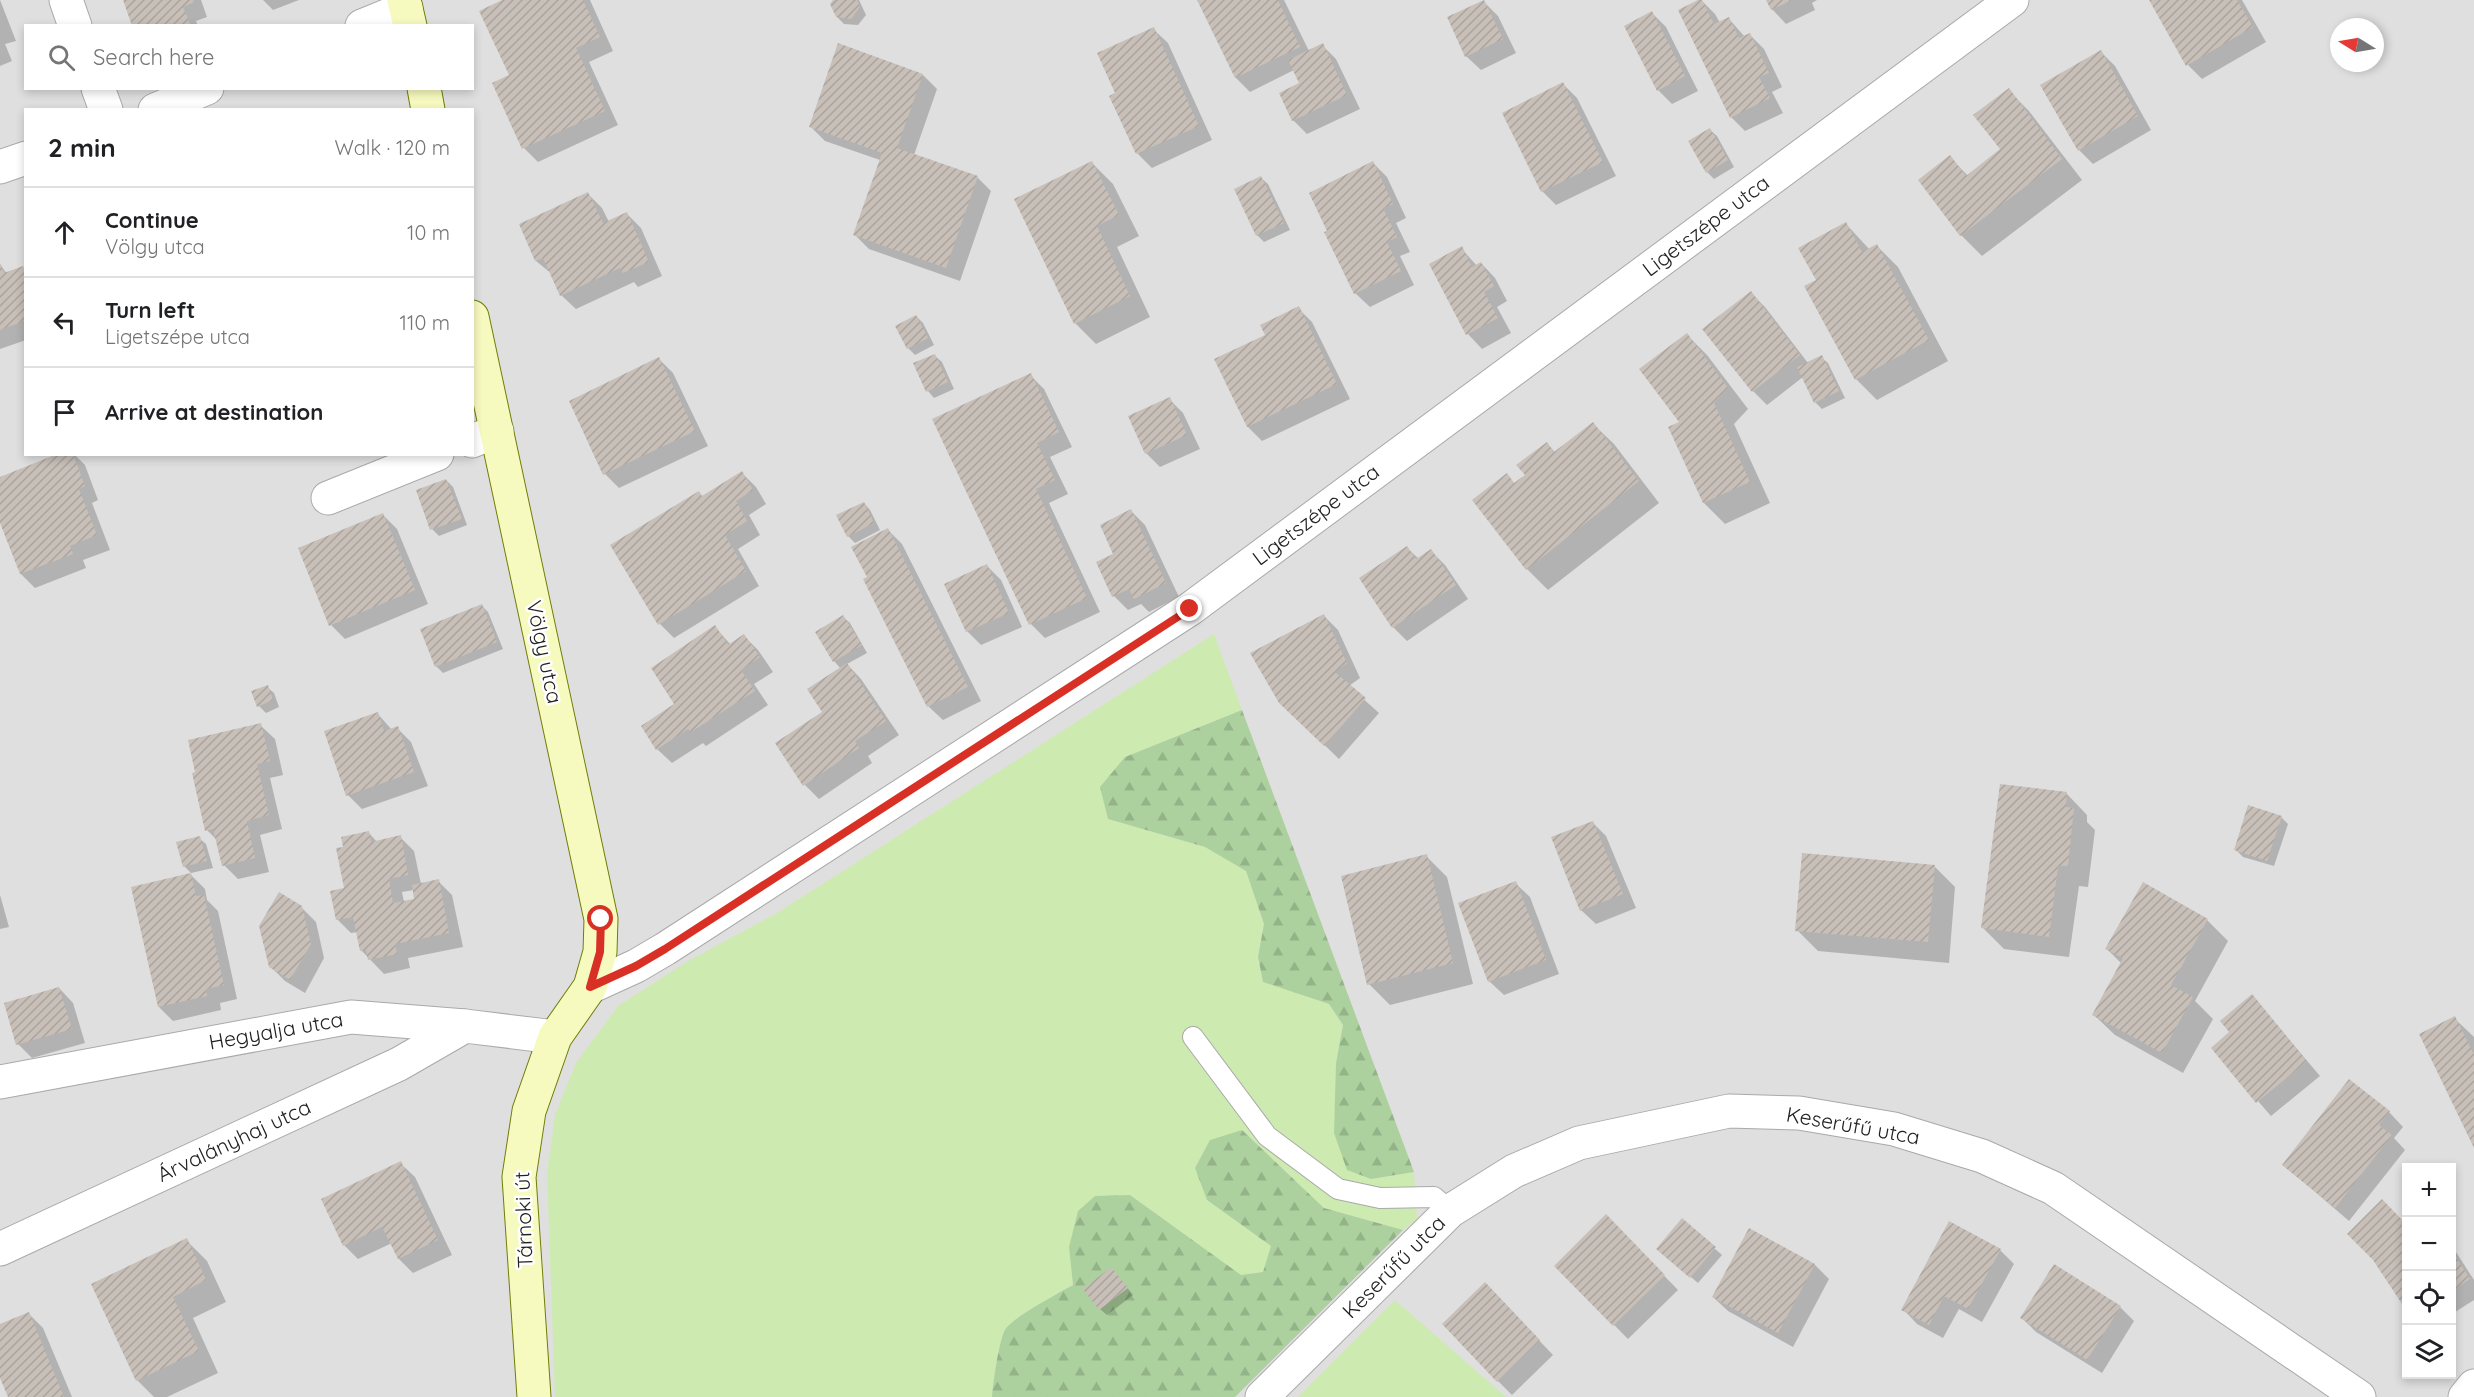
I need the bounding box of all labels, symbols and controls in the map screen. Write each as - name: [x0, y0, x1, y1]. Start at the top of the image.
- north arrow: [2330, 18, 2384, 72]
- search box: [24, 24, 474, 90]
- icon: search: [45, 41, 78, 74]
- text: Search here: [93, 43, 214, 71]
- text: 2 min: [48, 131, 116, 164]
- text: Walk · 120 m: [335, 135, 450, 160]
- street label: Ligetszépe utca: [1637, 169, 1774, 281]
- text: Continue: [105, 206, 199, 234]
- icon: ahead: [48, 216, 81, 249]
- text: 10 m: [407, 220, 450, 245]
- text: Völgy utca: [105, 234, 205, 259]
- text: Turn left: [105, 296, 195, 324]
- icon: left: [48, 306, 81, 339]
- text: 110 m: [400, 310, 450, 335]
- text: Ligetszépe utca: [105, 324, 250, 349]
- icon: arrive: [48, 396, 81, 429]
- text: Arrive at destination: [105, 398, 323, 426]
- street label: Ligetszépe utca: [1247, 458, 1384, 570]
- route end: [1176, 595, 1202, 621]
- street label: Völgy utca: [521, 598, 569, 706]
- route start: [587, 905, 613, 931]
- street label: Hegyalja utca: [207, 1005, 345, 1055]
- street label: Árvalányhaj utca: [153, 1093, 315, 1187]
- street label: Keserűfű utca: [1784, 1100, 1922, 1150]
- map controls: [2402, 1163, 2456, 1379]
- button: +: [2402, 1163, 2456, 1217]
- street label: Tárnoki út: [508, 1171, 538, 1269]
- street label: Keserűfű utca: [1336, 1209, 1450, 1323]
- button: −: [2402, 1217, 2456, 1271]
- button: locate: [2402, 1271, 2456, 1325]
- button: layers: [2402, 1325, 2456, 1379]

